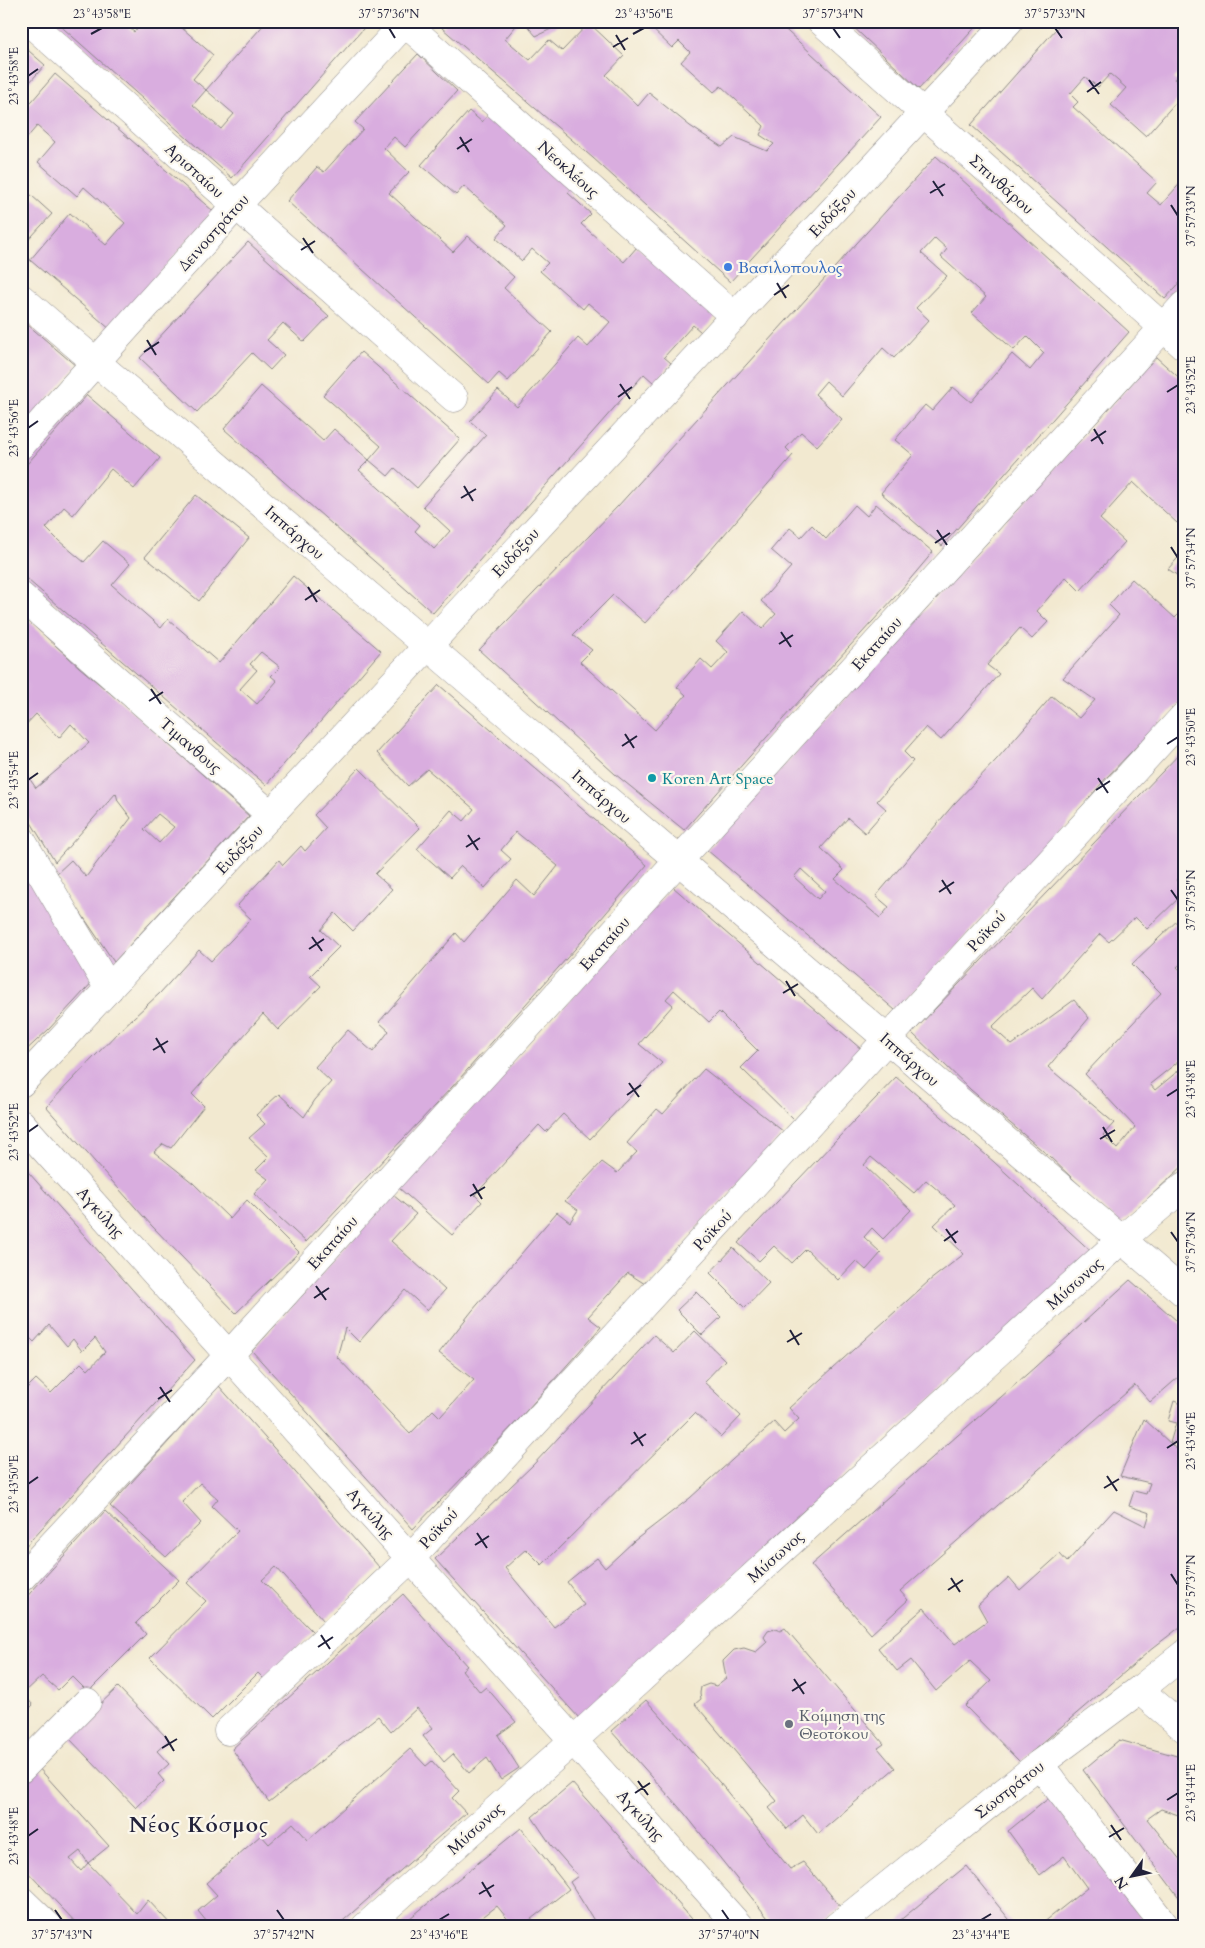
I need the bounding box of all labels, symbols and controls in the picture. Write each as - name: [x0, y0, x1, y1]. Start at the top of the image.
- text: 23°43'58"E: [73, 6, 131, 22]
- text: 37°57'36"N: [359, 6, 420, 22]
- text: 23°43'56"E: [615, 6, 673, 22]
- text: 37°57'34"N: [803, 6, 864, 22]
- text: 37°57'33"N: [1025, 6, 1086, 22]
- text: 23°43'58"E: [6, 47, 22, 105]
- street label: Νεοκλέους: [533, 136, 604, 203]
- street label: Αρισταίου: [160, 138, 229, 203]
- street label: Σπινθάρου: [964, 150, 1038, 220]
- street label: Ευδόξου: [804, 183, 861, 242]
- text: 37°57'33"N: [1183, 185, 1199, 246]
- street label: Δεινοστράτου: [173, 189, 254, 276]
- place label: Βασιλοπουλος: [738, 257, 843, 279]
- marker: Βασιλοπουλος: [722, 261, 734, 273]
- text: 23°43'52"E: [1183, 356, 1199, 414]
- text: 23°43'56"E: [6, 399, 22, 457]
- street label: Ιππάρχου: [260, 501, 329, 565]
- street label: Ευδόξου: [487, 523, 544, 582]
- text: 37°57'34"N: [1183, 527, 1199, 588]
- street label: Εκαταίου: [846, 612, 907, 676]
- text: 23°43'50"E: [1183, 708, 1199, 766]
- street label: Τιμανθους: [155, 713, 226, 779]
- text: 23°43'54"E: [6, 751, 22, 809]
- street label: Ιππάρχου: [567, 765, 636, 829]
- place label: Koren Art Space: [662, 768, 774, 790]
- marker: Koren Art Space: [646, 772, 658, 784]
- street label: Ευδόξου: [211, 820, 268, 879]
- text: 37°57'35"N: [1183, 869, 1199, 930]
- street label: Ροϊκού: [962, 907, 1011, 957]
- street label: Εκαταίου: [574, 912, 635, 976]
- street label: Ιππάρχου: [875, 1028, 944, 1092]
- text: 23°43'48"E: [1183, 1060, 1199, 1118]
- text: 23°43'52"E: [6, 1103, 22, 1161]
- street label: Αγκύλης: [71, 1182, 129, 1243]
- street label: Ροϊκού: [688, 1206, 737, 1256]
- street label: Εκαταίου: [302, 1211, 363, 1275]
- text: 37°57'36"N: [1183, 1211, 1199, 1272]
- street label: Μύσωνος: [1042, 1252, 1108, 1315]
- text: 23°43'46"E: [1183, 1412, 1199, 1470]
- text: 23°43'50"E: [6, 1455, 22, 1513]
- street label: Αγκύλης: [341, 1483, 399, 1544]
- street label: Ροϊκού: [414, 1504, 463, 1554]
- street label: Μύσωνος: [743, 1525, 809, 1588]
- text: 37°57'37"N: [1183, 1554, 1199, 1615]
- place label: Κοίμηση της Θεοτόκου: [799, 1705, 886, 1745]
- marker: Κοίμηση της Θεοτόκου: [783, 1718, 795, 1730]
- street label: Σωστράτου: [970, 1756, 1049, 1824]
- text: 23°43'44"E: [1183, 1764, 1199, 1822]
- street label: Αγκύλης: [611, 1785, 669, 1846]
- street label: Μύσωνος: [443, 1797, 509, 1860]
- text: 23°43'48"E: [6, 1807, 22, 1865]
- district label: Νέος Κόσμος: [129, 1811, 269, 1840]
- north arrow: [1108, 1850, 1158, 1900]
- text: N: [1110, 1873, 1133, 1893]
- text: 37°57'43"N: [32, 1927, 93, 1943]
- text: 37°57'42"N: [254, 1927, 315, 1943]
- text: 23°43'46"E: [410, 1927, 468, 1943]
- text: 37°57'40"N: [699, 1927, 760, 1943]
- text: 23°43'44"E: [952, 1927, 1010, 1943]

